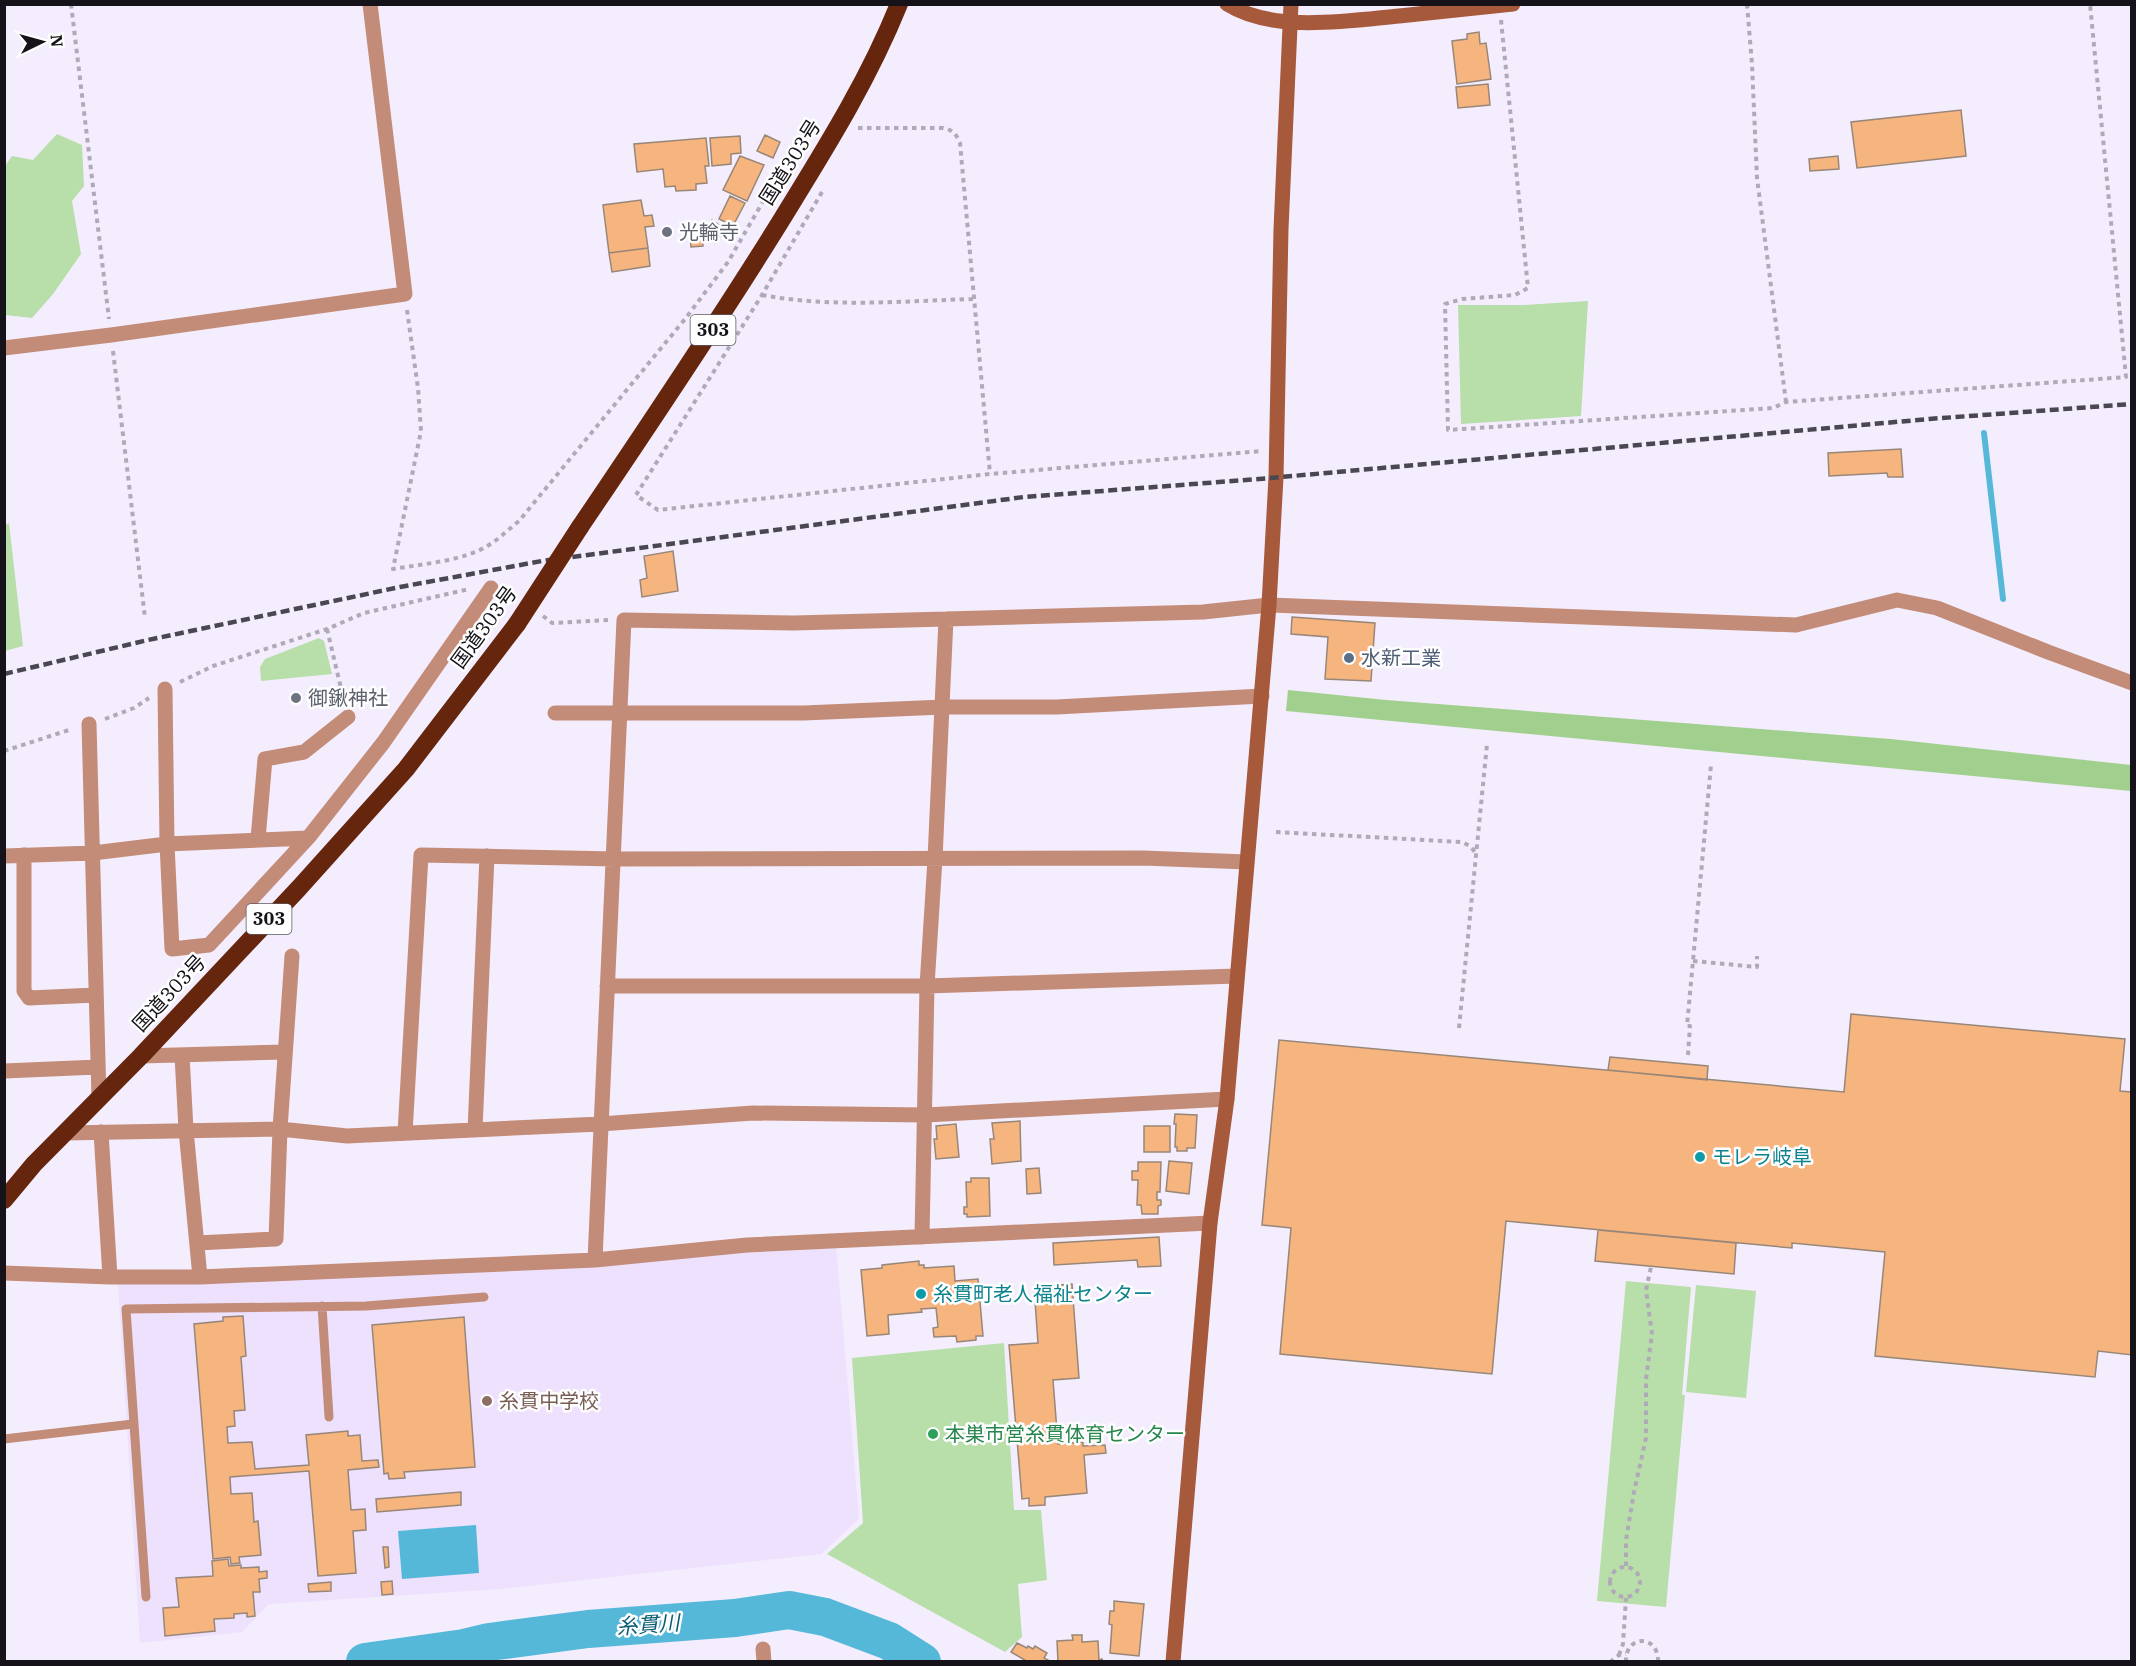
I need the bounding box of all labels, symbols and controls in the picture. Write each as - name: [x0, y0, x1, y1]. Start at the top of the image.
- north arrow: [12, 12, 72, 72]
- text: N: [46, 34, 67, 48]
- street label: 国道303号: [753, 114, 826, 210]
- place label: 光輪寺: [679, 218, 739, 245]
- marker: 光輪寺: [660, 225, 674, 239]
- road number: 303: [690, 315, 736, 345]
- street label: 国道303号: [444, 580, 523, 673]
- place label: 水新工業: [1361, 644, 1441, 671]
- marker: 水新工業: [1342, 651, 1356, 665]
- place label: 御鍬神社: [308, 684, 388, 711]
- marker: 御鍬神社: [289, 691, 303, 705]
- road number: 303: [246, 904, 292, 934]
- street label: 国道303号: [126, 948, 211, 1037]
- place label: モレラ岐阜: [1712, 1143, 1812, 1170]
- marker: モレラ岐阜: [1693, 1150, 1707, 1164]
- place label: 糸貫町老人福祉センター: [933, 1280, 1153, 1307]
- marker: 糸貫町老人福祉センター: [914, 1287, 928, 1301]
- place label: 糸貫中学校: [499, 1387, 599, 1414]
- marker: 糸貫中学校: [480, 1394, 494, 1408]
- place label: 本巣市営糸貫体育センター: [945, 1420, 1185, 1447]
- marker: 本巣市営糸貫体育センター: [926, 1427, 940, 1441]
- water label: 糸貫川: [616, 1608, 682, 1640]

